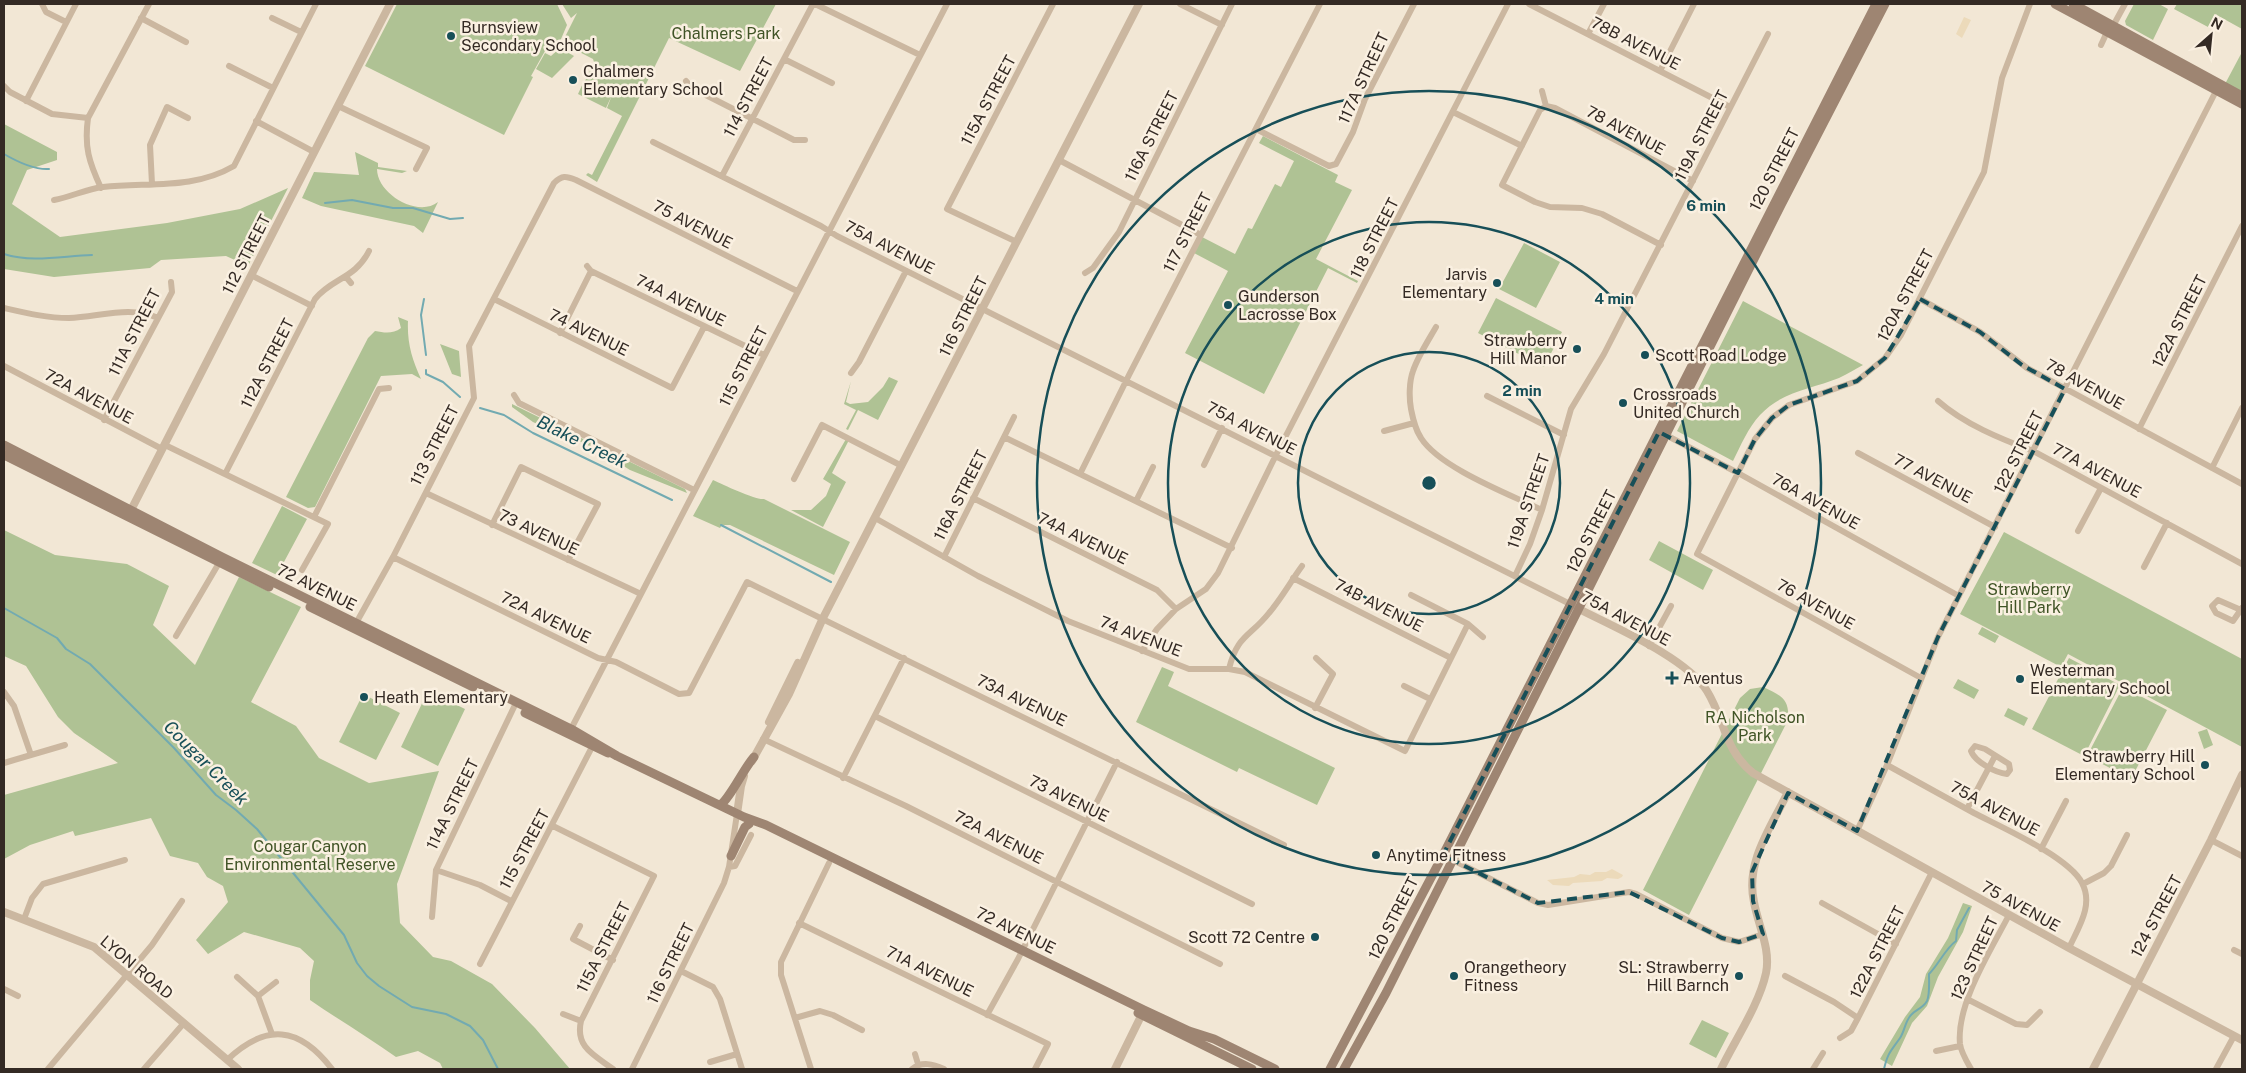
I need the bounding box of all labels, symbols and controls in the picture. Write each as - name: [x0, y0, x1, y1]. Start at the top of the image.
- north arrow: [2186, 10, 2236, 60]
- street label: 78B AVENUE: [1588, 13, 1684, 74]
- text: N: [2208, 14, 2225, 33]
- place label: Burnsview Secondary School: [461, 18, 597, 55]
- park label: Chalmers Park: [672, 24, 781, 43]
- street label: 117A STREET: [1334, 29, 1393, 127]
- marker: Burnsview Secondary School: [445, 30, 457, 42]
- street label: 115A STREET: [957, 52, 1020, 148]
- street label: 114 STREET: [720, 54, 778, 140]
- place label: Chalmers Elementary School: [583, 62, 724, 99]
- marker: Chalmers Elementary School: [567, 74, 579, 86]
- street label: 119A STREET: [1671, 86, 1733, 184]
- street label: 116A STREET: [1121, 87, 1183, 185]
- street label: 78 AVENUE: [1583, 102, 1669, 159]
- street label: 120 STREET: [1745, 124, 1804, 214]
- street label: 117 STREET: [1159, 189, 1216, 275]
- street label: 118 STREET: [1346, 194, 1403, 282]
- street label: 75 AVENUE: [650, 196, 736, 253]
- text: 6 min: [1686, 197, 1726, 214]
- street label: 112 STREET: [218, 211, 275, 297]
- street label: 75A AVENUE: [842, 217, 938, 278]
- street label: 120A STREET: [1873, 245, 1938, 345]
- place label: Jarvis Elementary: [1402, 265, 1487, 302]
- street label: 74A AVENUE: [633, 270, 729, 330]
- street label: 122A STREET: [2148, 271, 2211, 371]
- street label: 116 STREET: [935, 273, 992, 359]
- marker: Jarvis Elementary: [1491, 277, 1503, 289]
- street label: 111A STREET: [104, 285, 165, 379]
- place label: Gunderson Lacrosse Box: [1238, 287, 1337, 324]
- text: 4 min: [1594, 290, 1634, 307]
- marker: Gunderson Lacrosse Box: [1222, 299, 1234, 311]
- street label: 74 AVENUE: [546, 305, 632, 360]
- street label: 112A STREET: [237, 315, 298, 411]
- street label: 115 STREET: [715, 322, 772, 410]
- place label: Strawberry Hill Manor: [1483, 331, 1567, 368]
- marker: Strawberry Hill Manor: [1571, 343, 1583, 355]
- place label: Scott Road Lodge: [1655, 346, 1787, 365]
- marker: Scott Road Lodge: [1639, 349, 1651, 361]
- street label: 78 AVENUE: [2042, 355, 2127, 414]
- street label: 72A AVENUE: [41, 365, 136, 428]
- text: 2 min: [1502, 382, 1542, 399]
- place label: Crossroads United Church: [1633, 385, 1739, 422]
- marker: Crossroads United Church: [1617, 397, 1629, 409]
- street label: 75A AVENUE: [1204, 398, 1300, 459]
- street label: 113 STREET: [406, 401, 463, 489]
- street label: 122 STREET: [1990, 407, 2048, 497]
- water label: Blake Creek: [534, 411, 631, 473]
- street label: 77A AVENUE: [2049, 439, 2145, 502]
- street label: 116A STREET: [930, 446, 992, 544]
- street label: 77 AVENUE: [1890, 450, 1976, 507]
- street label: 119A STREET: [1503, 451, 1554, 551]
- street label: 76A AVENUE: [1768, 469, 1863, 533]
- centre of rings: [1420, 474, 1438, 492]
- street label: 120 STREET: [1562, 486, 1621, 576]
- street label: 73 AVENUE: [495, 506, 582, 559]
- street label: 74A AVENUE: [1035, 508, 1131, 568]
- street label: 72 AVENUE: [274, 560, 360, 615]
- street label: 74B AVENUE: [1331, 575, 1426, 636]
- street label: 76 AVENUE: [1773, 575, 1858, 634]
- park label: Strawberry Hill Park: [1987, 580, 2071, 617]
- street label: 72A AVENUE: [498, 587, 594, 647]
- street label: 75A AVENUE: [1578, 587, 1674, 650]
- street label: 74 AVENUE: [1097, 612, 1185, 661]
- place label: Westerman Elementary School: [2030, 661, 2171, 698]
- place label: Aventus: [1683, 669, 1743, 688]
- street label: 73A AVENUE: [974, 670, 1070, 730]
- marker: Aventus: [1665, 671, 1679, 685]
- marker: Westerman Elementary School: [2014, 673, 2026, 685]
- place label: Heath Elementary: [374, 688, 508, 707]
- marker: Heath Elementary: [358, 691, 370, 703]
- park label: RA Nicholson Park: [1705, 708, 1805, 745]
- water label: Cougar Creek: [160, 716, 253, 809]
- place label: Strawberry Hill Elementary School: [2055, 747, 2195, 784]
- street label: 114A STREET: [422, 755, 483, 853]
- marker: Strawberry Hill Elementary School: [2199, 759, 2211, 771]
- street label: 73 AVENUE: [1026, 771, 1112, 826]
- street label: 75A AVENUE: [1947, 777, 2043, 840]
- street label: 115 STREET: [495, 806, 554, 892]
- street label: 72A AVENUE: [951, 807, 1047, 868]
- park label: Cougar Canyon Environmental Reserve: [225, 837, 395, 874]
- place label: Anytime Fitness: [1386, 846, 1506, 865]
- marker: Anytime Fitness: [1370, 849, 1382, 861]
- street label: 124 STREET: [2127, 871, 2186, 961]
- street label: 120 STREET: [1364, 873, 1423, 963]
- street label: 75 AVENUE: [1978, 877, 2063, 936]
- street label: 115A STREET: [573, 898, 635, 996]
- street label: 122A STREET: [1846, 902, 1909, 1002]
- street label: 72 AVENUE: [973, 903, 1059, 958]
- street label: 123 STREET: [1947, 913, 2002, 1003]
- street label: 116 STREET: [643, 919, 698, 1007]
- place label: Scott 72 Centre: [1188, 928, 1305, 947]
- street label: LYON ROAD: [96, 931, 177, 1003]
- marker: Scott 72 Centre: [1309, 931, 1321, 943]
- street label: 71A AVENUE: [883, 942, 977, 1001]
- place label: Orangetheory Fitness: [1464, 958, 1567, 995]
- place label: SL: Strawberry Hill Barnch: [1618, 958, 1729, 995]
- marker: Orangetheory Fitness: [1448, 970, 1460, 982]
- marker: SL: Strawberry Hill Barnch: [1733, 970, 1745, 982]

